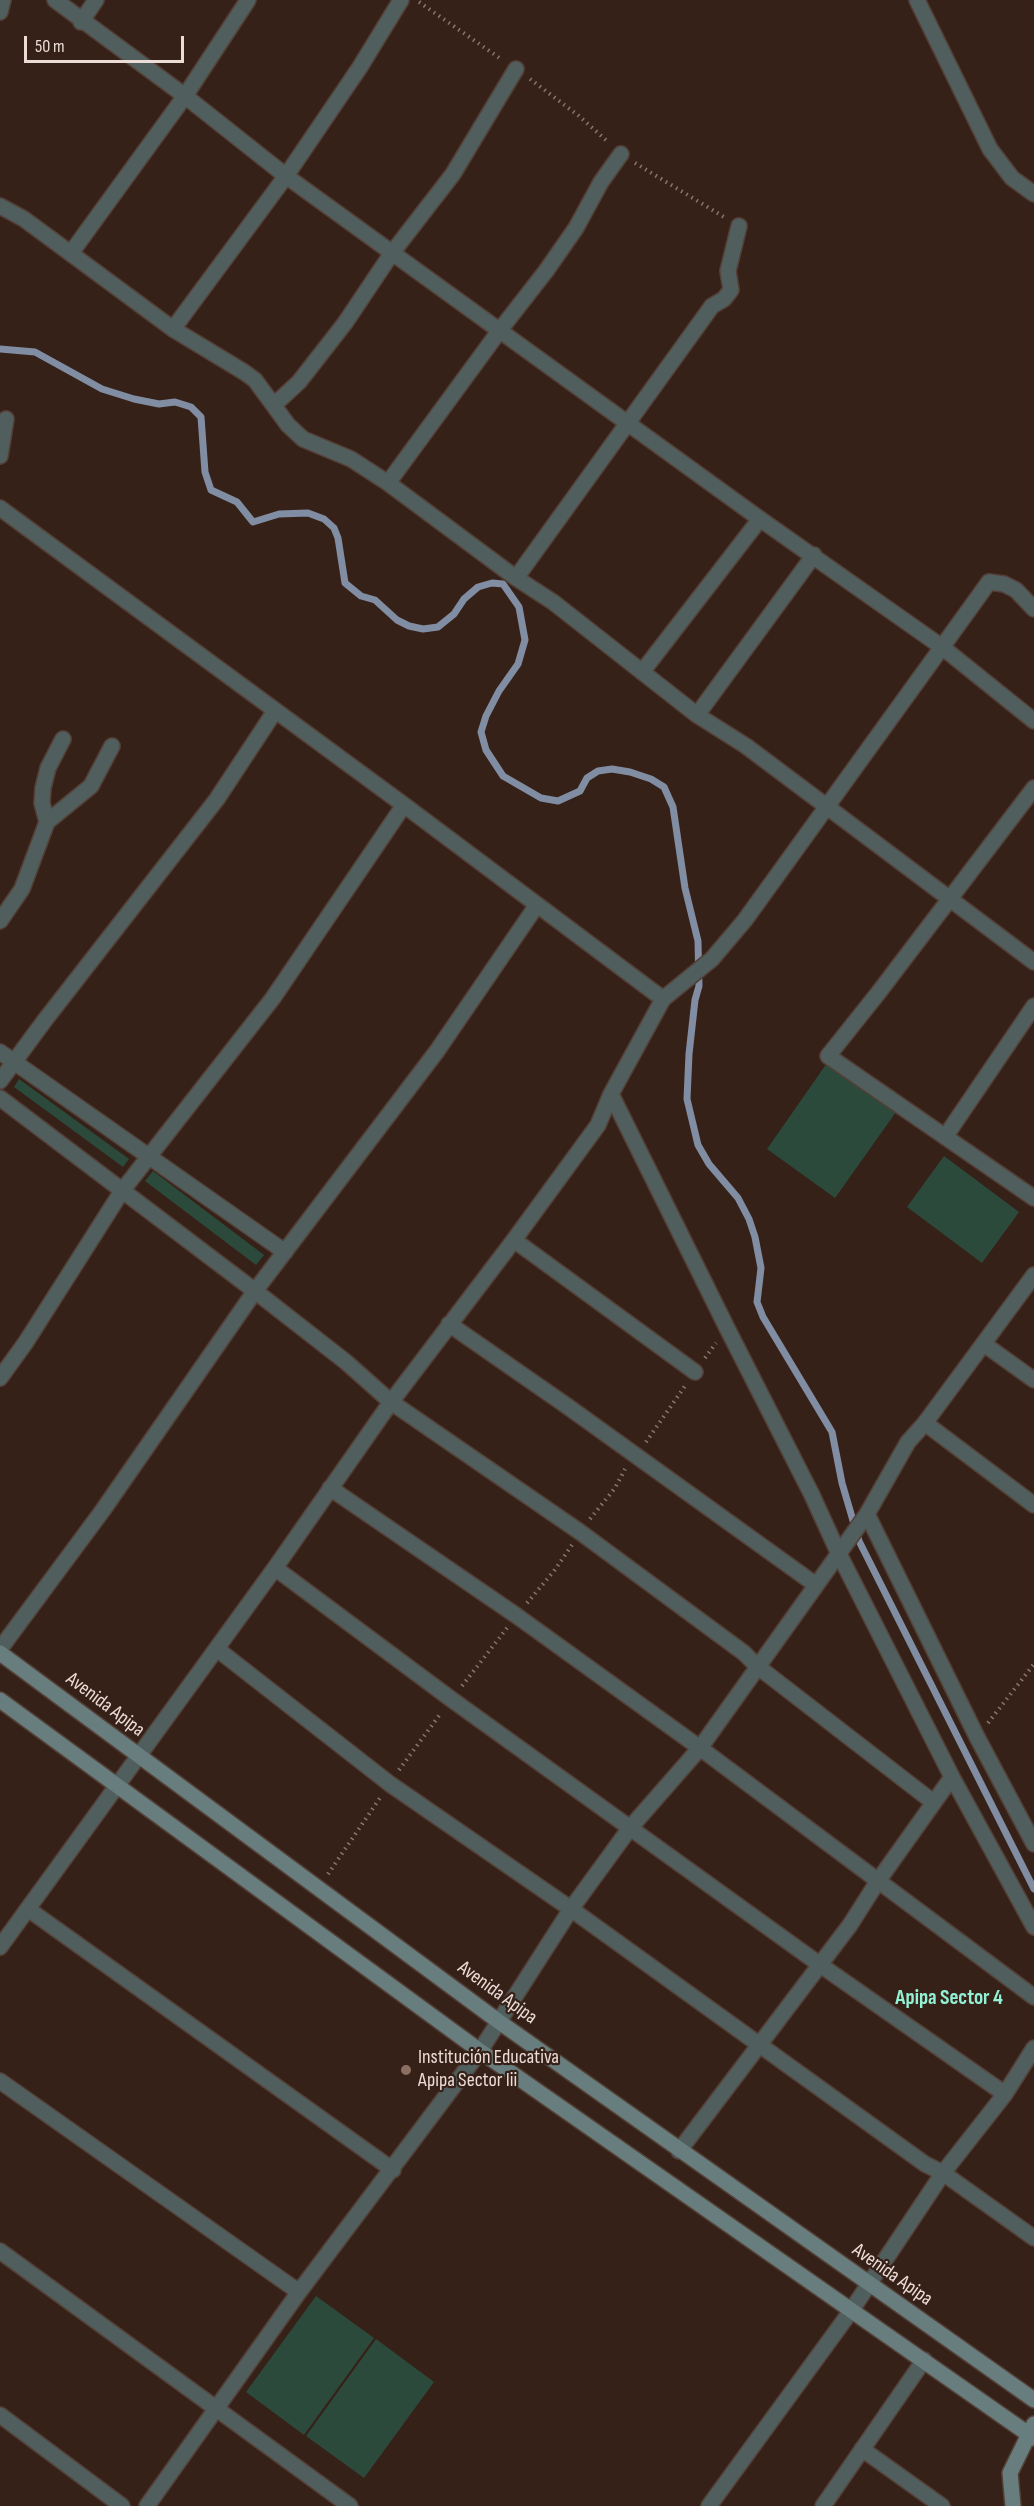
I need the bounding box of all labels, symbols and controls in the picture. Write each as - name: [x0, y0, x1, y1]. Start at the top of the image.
- scale bar: [27, 24, 188, 62]
- text: 50 m: [35, 36, 65, 57]
- street label: Avenida Apipa: [61, 1668, 149, 1742]
- street label: Avenida Apipa: [453, 1956, 541, 2030]
- district label: Apipa Sector 4: [895, 1986, 1003, 2012]
- place label: Institución Educativa Apipa Sector Iii: [418, 2046, 559, 2093]
- marker: Institución Educativa Apipa Sector Iii: [399, 2063, 413, 2077]
- street label: Avenida Apipa: [847, 2239, 937, 2311]

